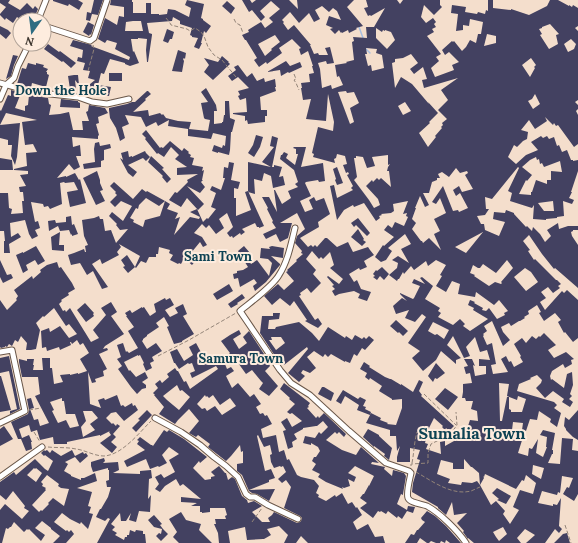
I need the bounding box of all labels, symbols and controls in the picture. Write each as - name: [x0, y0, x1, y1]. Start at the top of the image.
- north arrow: [12, 12, 52, 52]
- text: N: [23, 34, 35, 50]
- district label: Down the Hole: [15, 82, 107, 99]
- district label: Sami Town: [184, 248, 253, 265]
- district label: Samura Town: [199, 350, 284, 367]
- district label: Sumalia Town: [419, 423, 525, 443]

